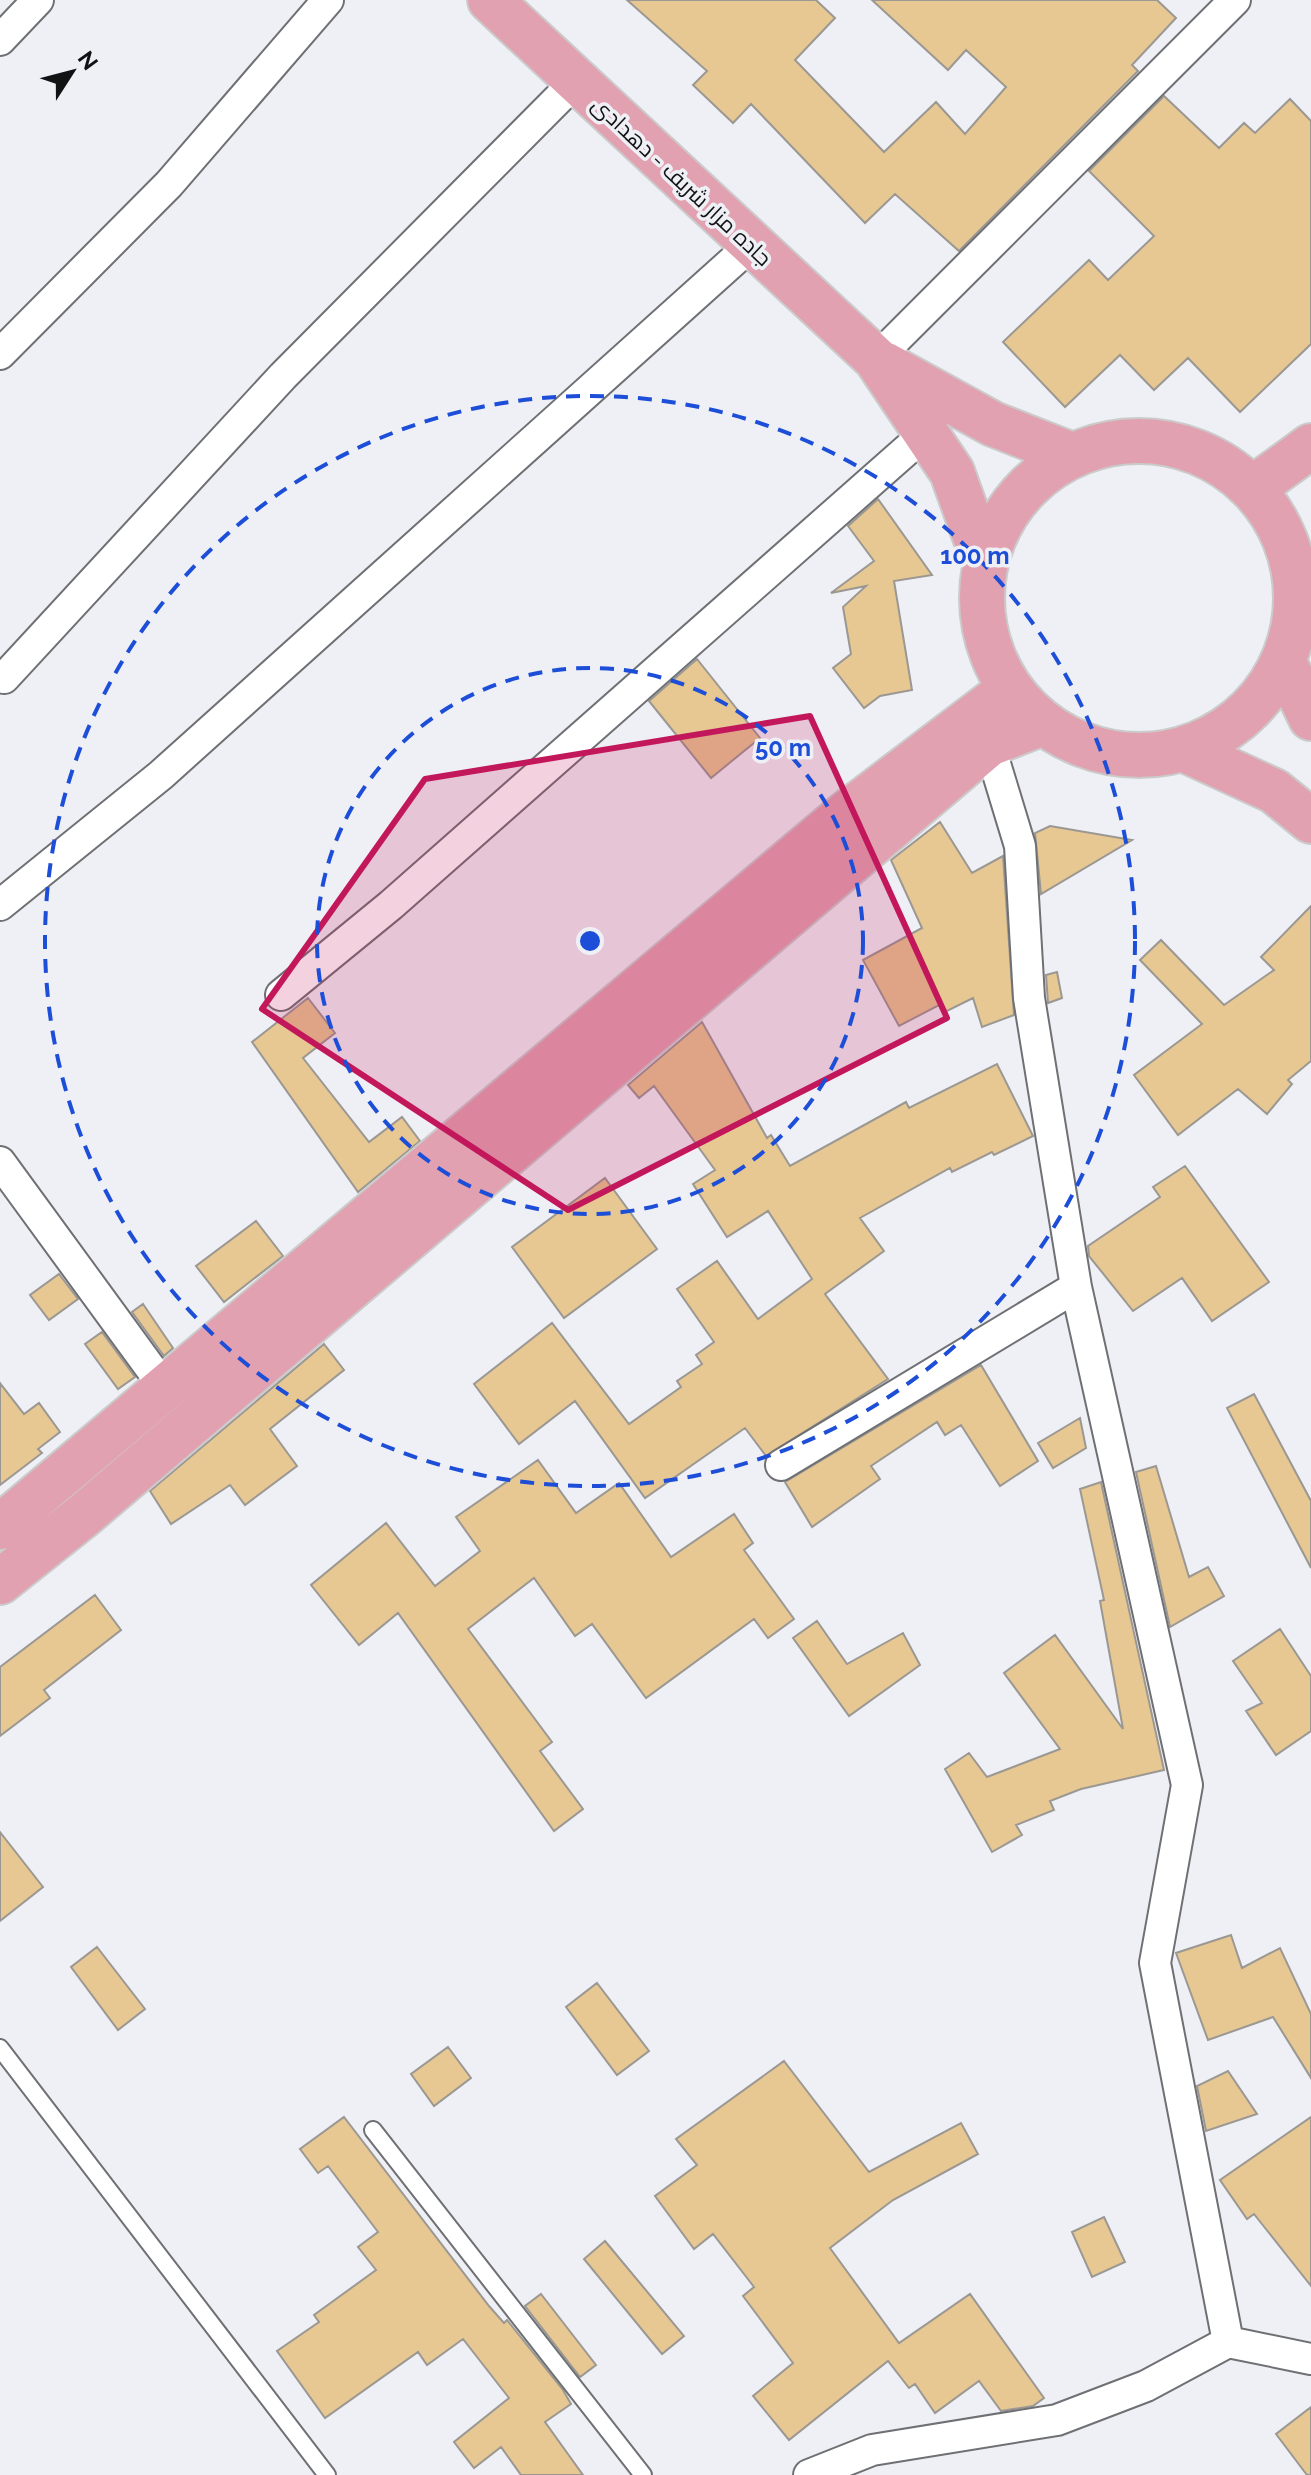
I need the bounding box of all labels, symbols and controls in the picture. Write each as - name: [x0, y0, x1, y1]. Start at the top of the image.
- north arrow: [32, 32, 112, 112]
- text: N: [73, 46, 104, 75]
- street label: جاده مزار شریف - دهدادی: [587, 91, 777, 271]
- text: 100 m: [940, 541, 1010, 570]
- text: 50 m: [755, 733, 811, 762]
- centre of rings: [576, 927, 604, 955]

